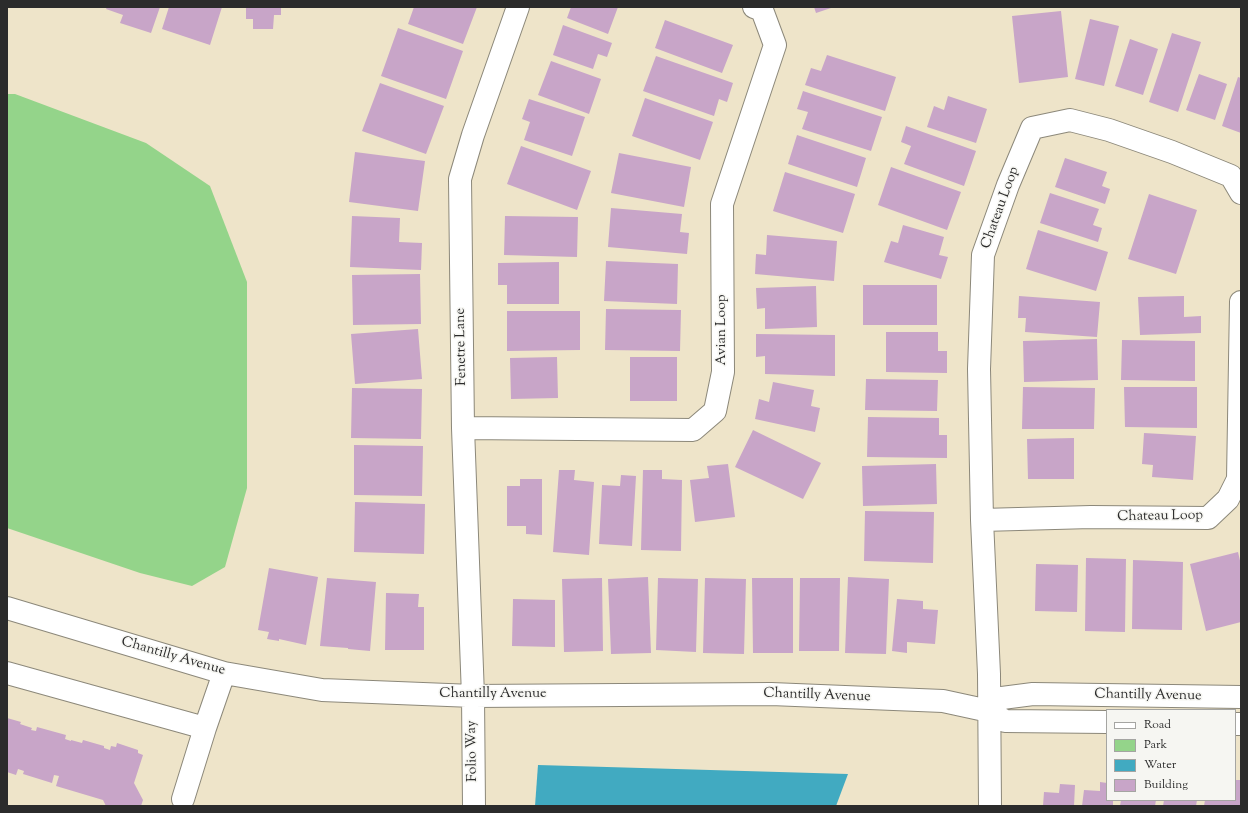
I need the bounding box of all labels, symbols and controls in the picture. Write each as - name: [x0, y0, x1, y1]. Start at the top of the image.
- street label: Chateau Loop: [978, 165, 1024, 251]
- street label: Avian Loop: [715, 294, 731, 366]
- street label: Fenetre Lane: [453, 308, 471, 386]
- street label: Chateau Loop: [1117, 508, 1203, 526]
- street label: Chantilly Avenue: [119, 634, 227, 680]
- street label: Chantilly Avenue: [763, 686, 871, 706]
- street label: Chantilly Avenue: [439, 687, 547, 703]
- street label: Chantilly Avenue: [1094, 687, 1202, 705]
- legend: [1106, 709, 1236, 801]
- text: Road: [1144, 716, 1171, 734]
- street label: Folio Way: [464, 720, 482, 782]
- text: Park: [1144, 736, 1167, 754]
- text: Water: [1144, 756, 1176, 774]
- text: Building: [1144, 776, 1188, 794]

